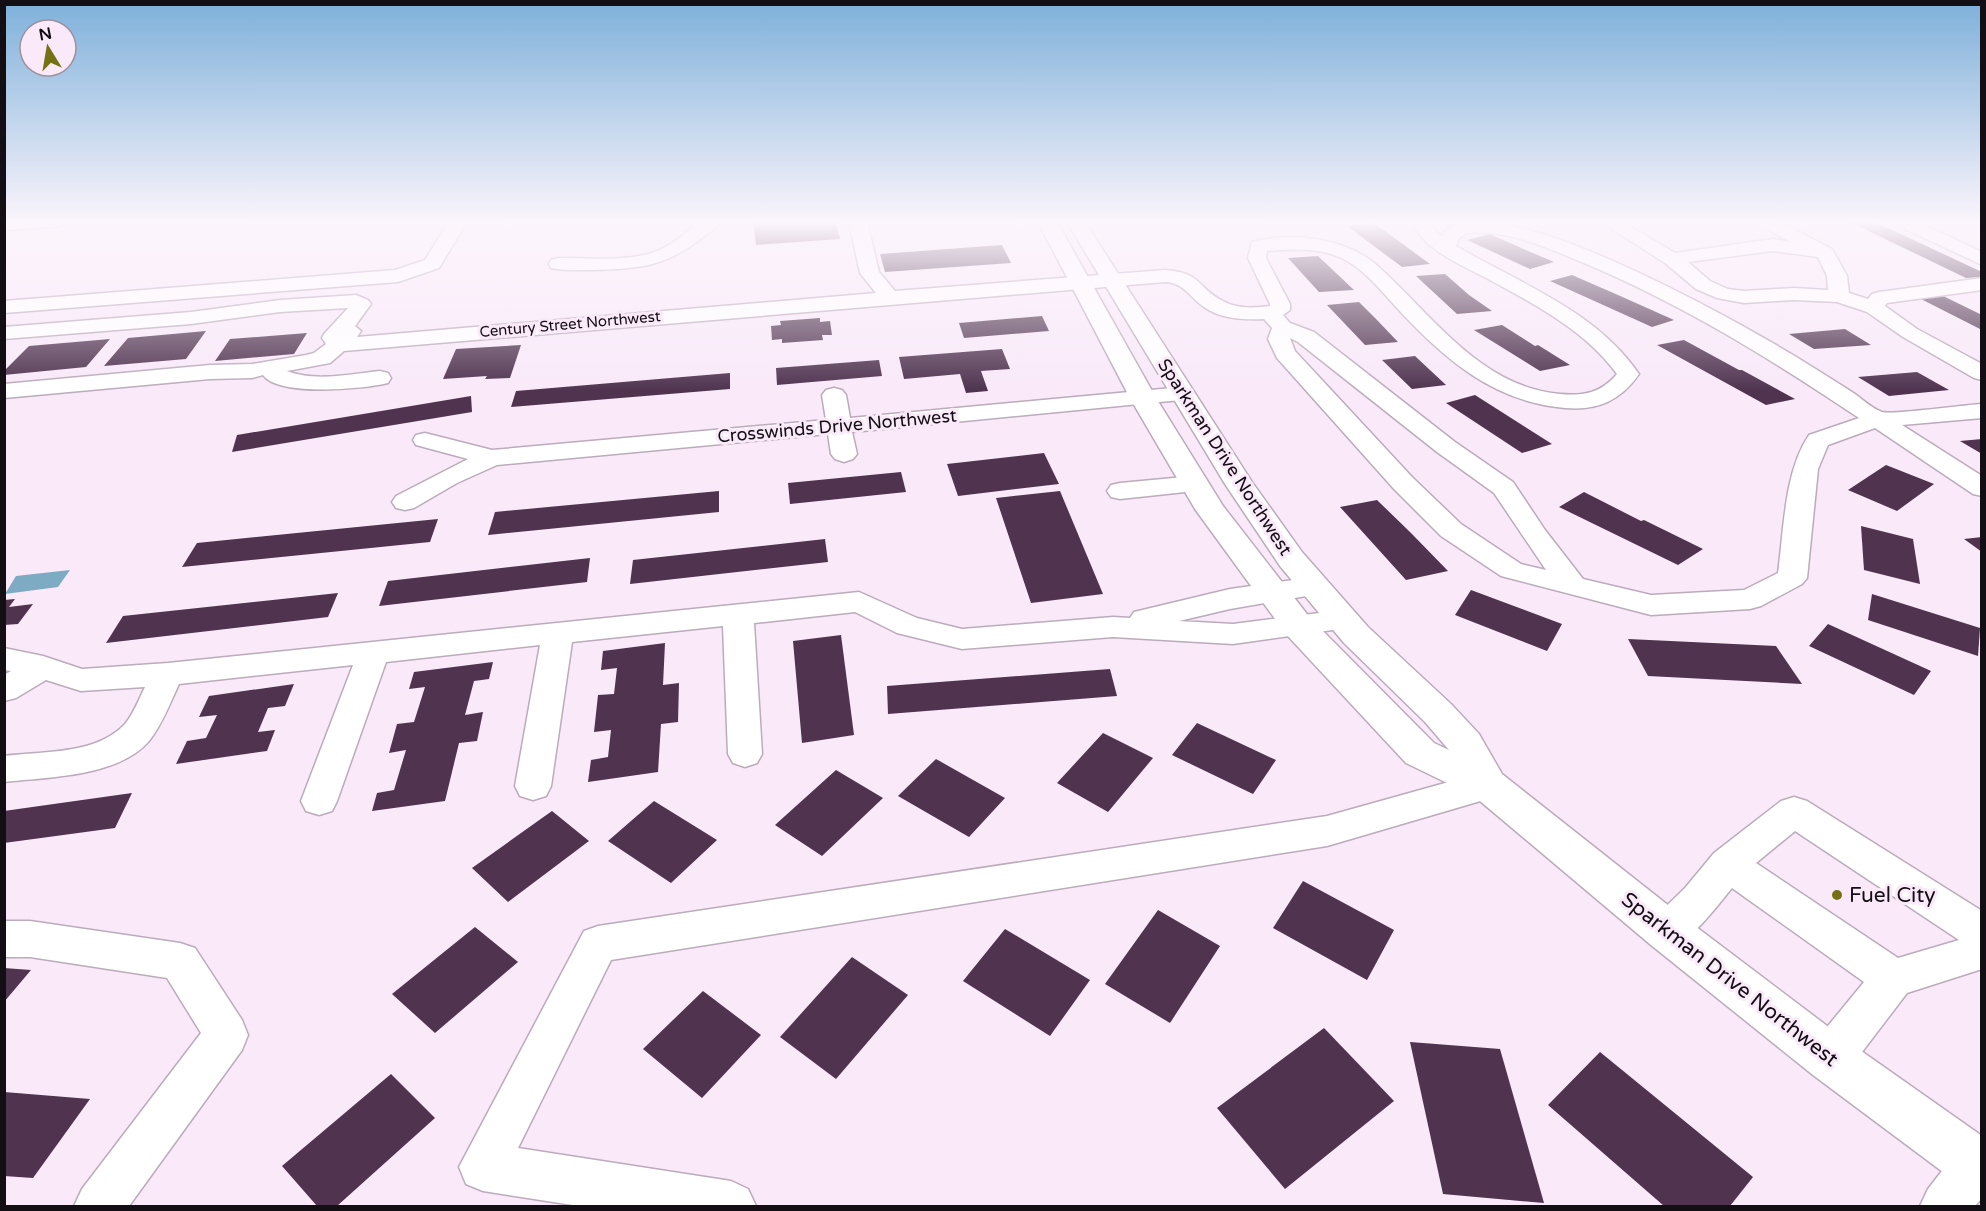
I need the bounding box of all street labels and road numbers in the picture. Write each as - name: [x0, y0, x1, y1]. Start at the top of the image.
- street label: Century Street Northwest: [479, 307, 661, 341]
- street label: Sparkman Drive Northwest: [1153, 355, 1297, 559]
- street label: Crosswinds Drive Northwest: [716, 405, 958, 447]
- street label: Sparkman Drive Northwest: [1616, 887, 1843, 1072]

